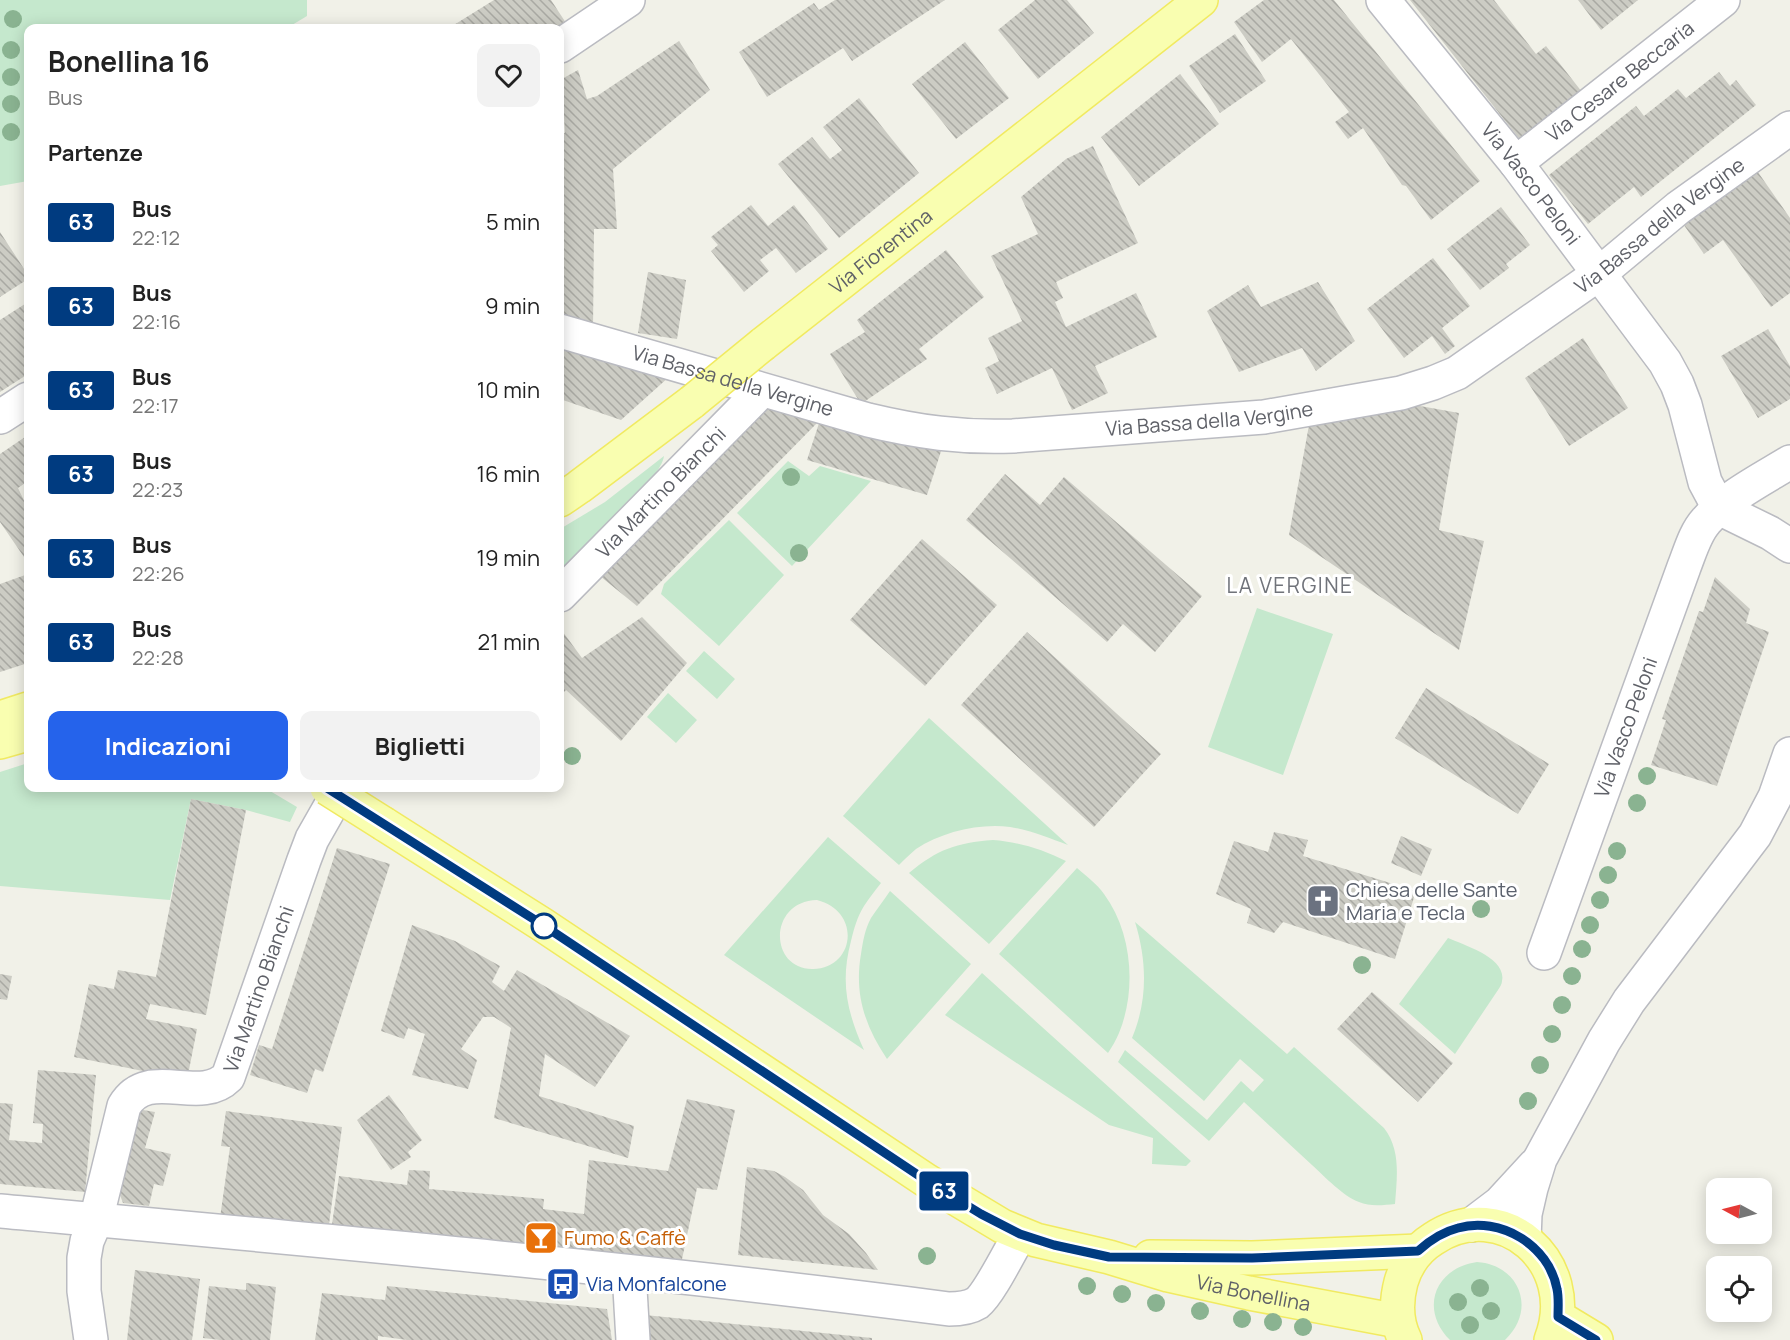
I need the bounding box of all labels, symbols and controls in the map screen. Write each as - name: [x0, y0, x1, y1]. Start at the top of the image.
- street label: Via Cesare Beccaria: [1540, 14, 1699, 148]
- text: Bonellina 16: [48, 42, 210, 80]
- button: heart: [477, 44, 540, 107]
- text: Bus: [48, 84, 83, 111]
- street label: Via Vasco Peloni: [1475, 117, 1587, 250]
- text: Partenze: [48, 138, 143, 168]
- street label: Via Bassa della Vergine: [1569, 151, 1750, 300]
- text: Bus: [132, 194, 172, 224]
- street label: Via Fiorentina: [824, 202, 938, 300]
- text: 5 min: [486, 207, 540, 237]
- text: 63: [68, 208, 94, 236]
- text: 22:12: [132, 224, 180, 251]
- text: Bus: [132, 278, 172, 308]
- text: 9 min: [485, 291, 540, 321]
- text: 63: [68, 292, 94, 320]
- text: 22:16: [132, 308, 181, 335]
- street label: Via Bassa della Vergine: [629, 339, 837, 422]
- text: Bus: [132, 362, 172, 392]
- text: 10 min: [477, 375, 540, 405]
- text: 63: [68, 376, 94, 404]
- text: 22:17: [132, 392, 179, 419]
- street label: Via Bassa della Vergine: [1105, 395, 1315, 442]
- street label: Via Martino Bianchi: [590, 420, 732, 564]
- text: Bus: [132, 446, 172, 476]
- text: 16 min: [477, 459, 540, 489]
- text: 63: [68, 460, 94, 488]
- text: 22:23: [132, 476, 183, 503]
- text: Bus: [132, 530, 172, 560]
- text: 19 min: [477, 543, 540, 573]
- text: 63: [68, 544, 94, 572]
- text: 22:26: [132, 560, 185, 587]
- district label: LA VERGINE: [1226, 571, 1354, 599]
- text: Bus: [132, 614, 172, 644]
- text: 21 min: [478, 627, 540, 657]
- text: 63: [68, 628, 94, 656]
- text: 22:28: [132, 644, 184, 671]
- street label: Via Vasco Peloni: [1587, 653, 1663, 801]
- button: Indicazioni: [48, 711, 288, 780]
- button: Biglietti: [300, 711, 540, 780]
- place label: Chiesa delle Sante Maria e Tecla: [1346, 876, 1517, 926]
- church icon: Chiesa delle Sante Maria e Tecla: [1305, 883, 1341, 919]
- street label: Via Martino Bianchi: [217, 902, 300, 1076]
- unlabelled marker: [531, 913, 557, 939]
- line badge: 63: [917, 1172, 971, 1210]
- text: 63: [931, 1177, 957, 1205]
- north arrow: [1706, 1178, 1772, 1244]
- map controls: [1706, 1178, 1772, 1322]
- bar icon: Fumo & Caffè: [523, 1220, 559, 1256]
- place label: Fumo & Caffè: [564, 1224, 686, 1251]
- button: locate: [1706, 1256, 1772, 1322]
- bus stop icon: Via Monfalcone: [545, 1266, 581, 1302]
- street label: Via Bonellina: [1194, 1268, 1313, 1317]
- place label: Via Monfalcone: [586, 1270, 727, 1297]

